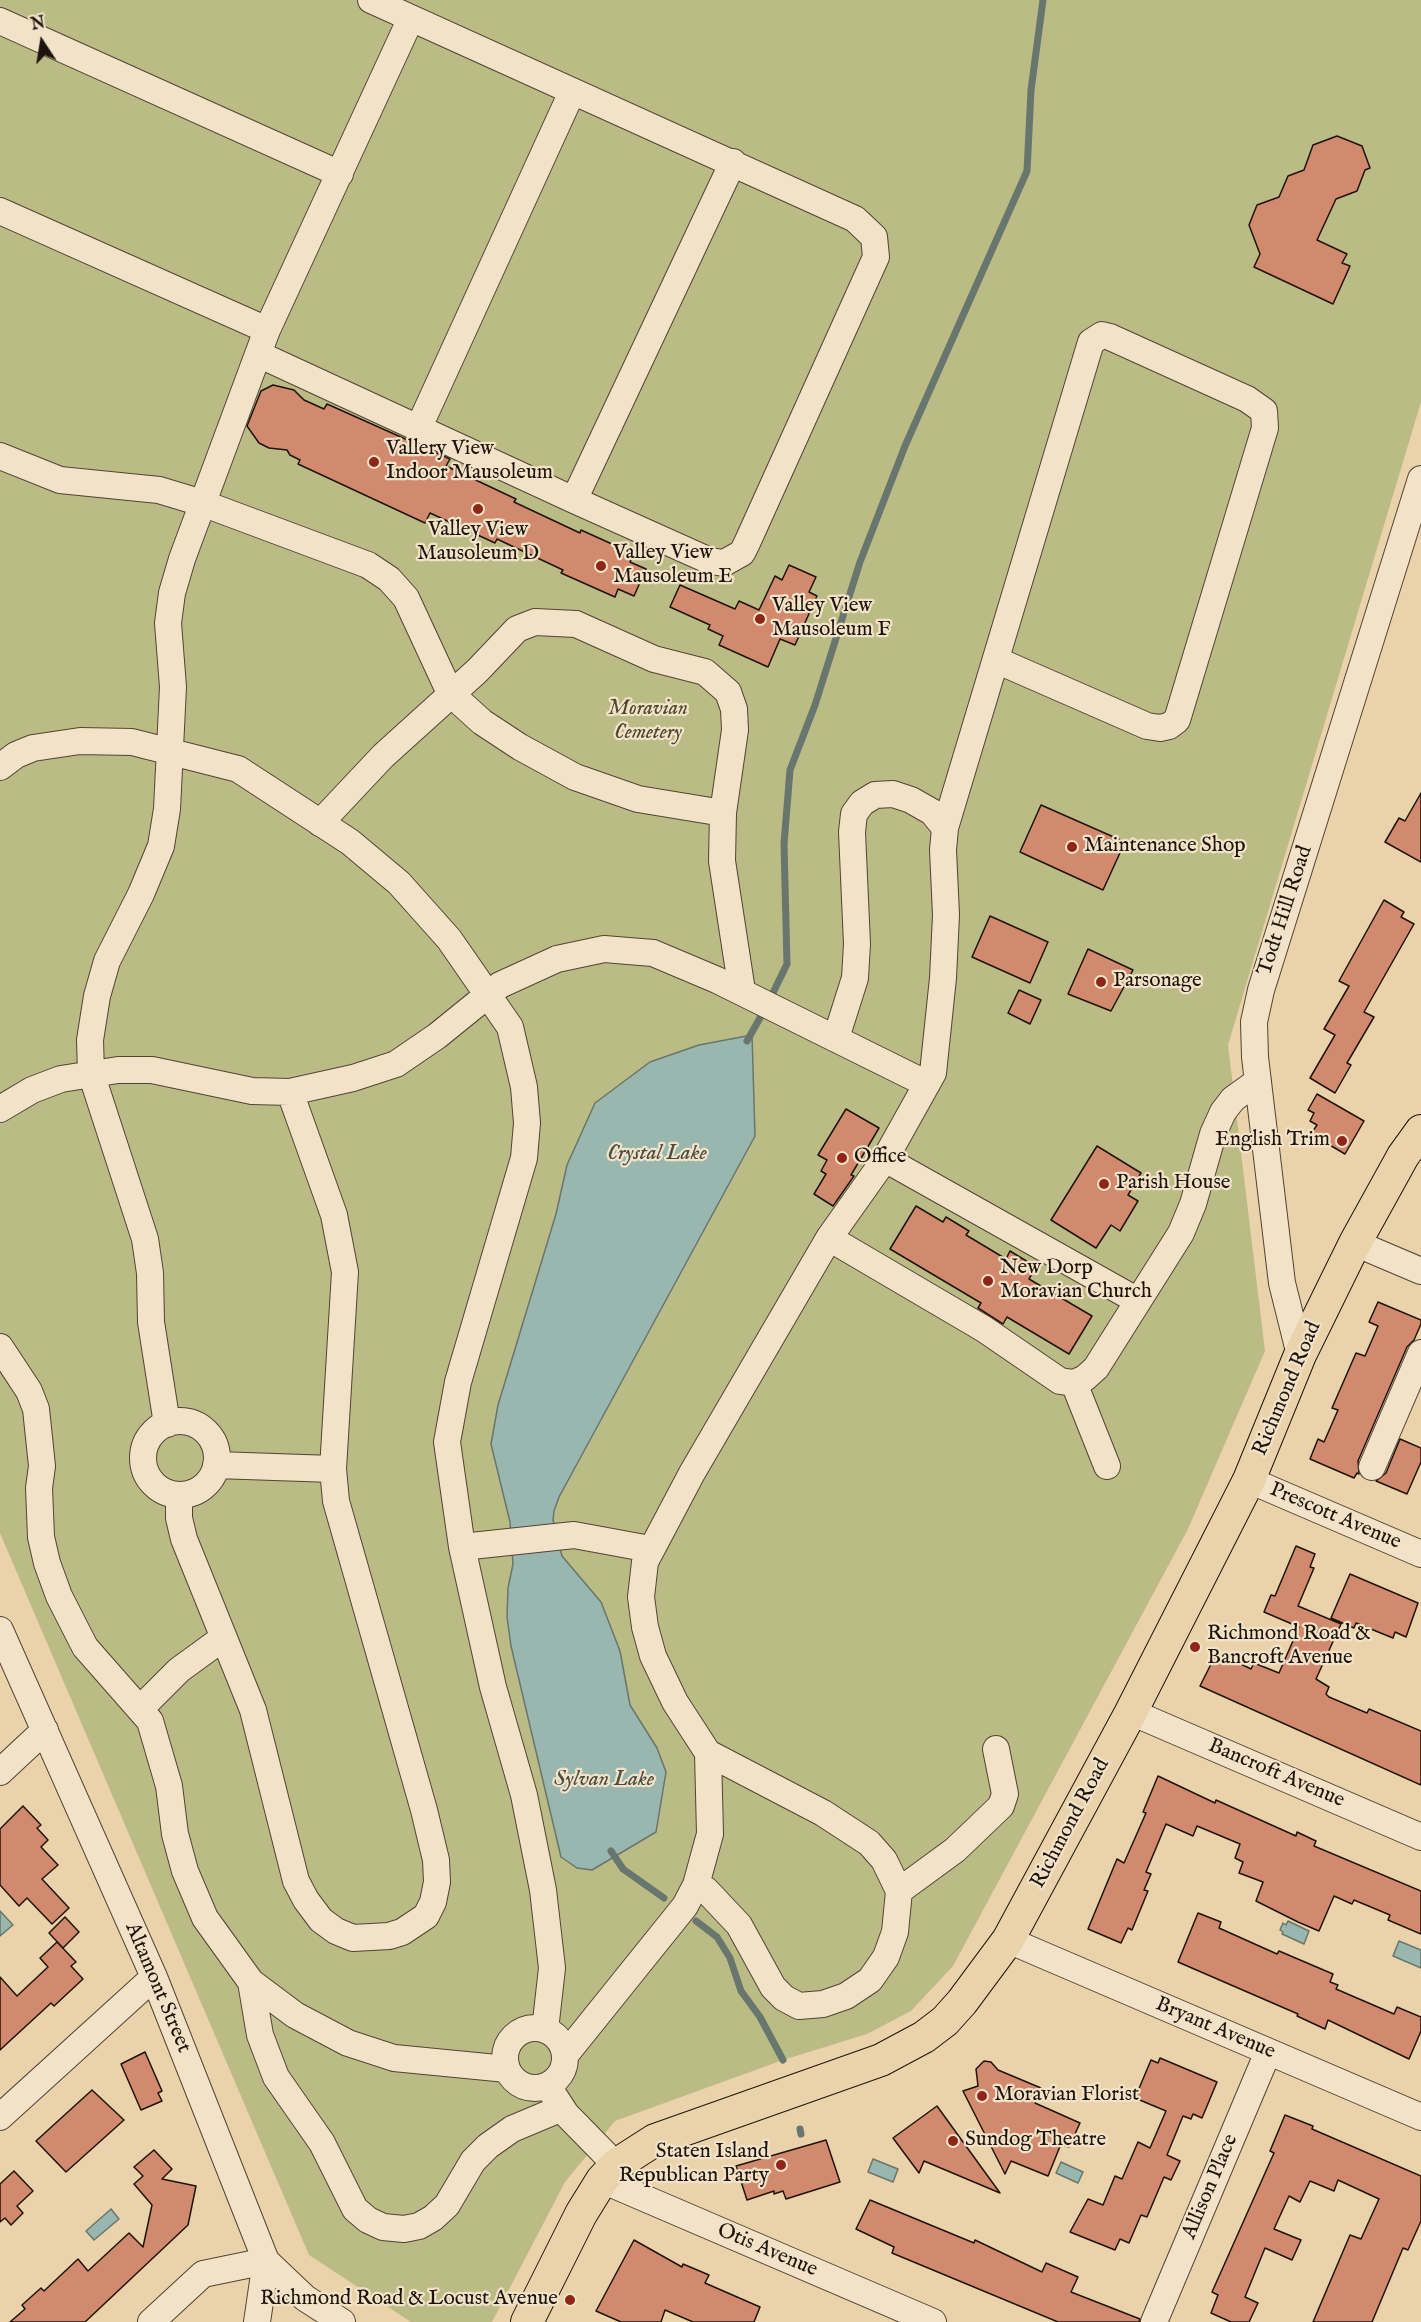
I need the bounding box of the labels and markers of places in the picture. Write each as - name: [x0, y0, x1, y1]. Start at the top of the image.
- place label: Vallery View Indoor Mausoleum: [386, 437, 553, 487]
- marker: Vallery View Indoor Mausoleum: [367, 455, 381, 469]
- marker: Valley View Mausoleum D: [471, 502, 485, 516]
- place label: Valley View Mausoleum D: [417, 518, 539, 568]
- place label: Valley View Mausoleum E: [613, 541, 733, 591]
- marker: Valley View Mausoleum E: [594, 559, 608, 573]
- place label: Valley View Mausoleum F: [772, 594, 891, 644]
- marker: Valley View Mausoleum F: [753, 612, 767, 626]
- place label: Maintenance Shop: [1084, 834, 1246, 860]
- marker: Maintenance Shop: [1065, 840, 1079, 854]
- place label: Parsonage: [1113, 969, 1202, 995]
- marker: Parsonage: [1094, 975, 1108, 989]
- place label: English Trim: [1215, 1128, 1330, 1154]
- marker: English Trim: [1335, 1134, 1349, 1148]
- place label: Office: [854, 1145, 906, 1171]
- marker: Office: [835, 1151, 849, 1165]
- place label: Parish House: [1116, 1171, 1230, 1197]
- marker: Parish House: [1097, 1177, 1111, 1191]
- place label: New Dorp Moravian Church: [1000, 1256, 1152, 1306]
- marker: New Dorp Moravian Church: [981, 1274, 995, 1288]
- place label: Richmond Road & Bancroft Avenue: [1207, 1622, 1371, 1672]
- marker: Richmond Road & Bancroft Avenue: [1188, 1640, 1202, 1654]
- place label: Moravian Florist: [994, 2083, 1139, 2109]
- marker: Moravian Florist: [975, 2089, 989, 2103]
- place label: Sundog Theatre: [965, 2128, 1106, 2154]
- marker: Sundog Theatre: [946, 2134, 960, 2148]
- place label: Staten Island Republican Party: [619, 2140, 769, 2190]
- marker: Staten Island Republican Party: [774, 2158, 788, 2172]
- place label: Richmond Road & Locust Avenue: [260, 2287, 558, 2313]
- marker: Richmond Road & Locust Avenue: [563, 2293, 577, 2307]

